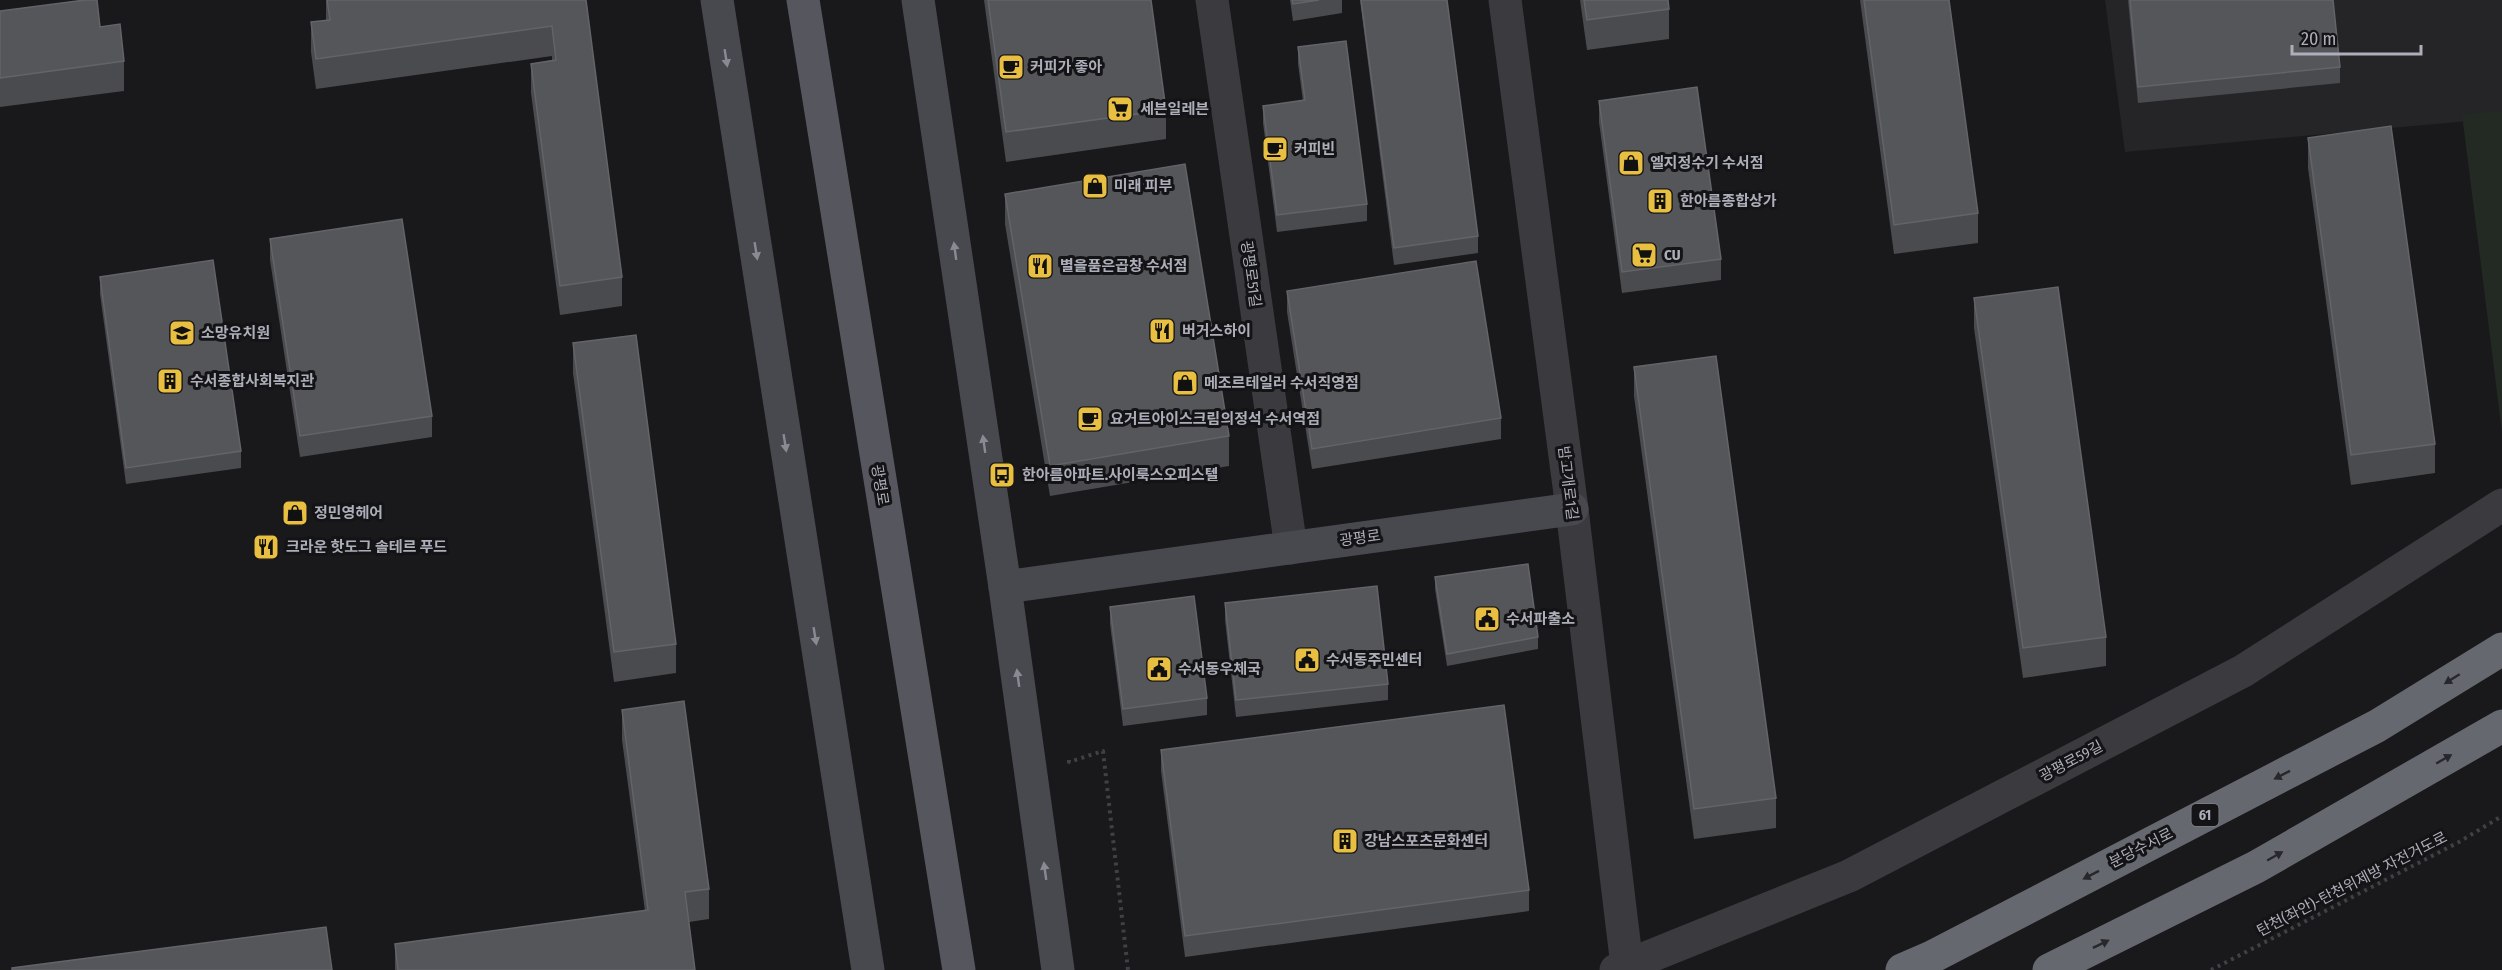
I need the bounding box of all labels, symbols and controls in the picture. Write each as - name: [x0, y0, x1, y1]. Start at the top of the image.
- scale bar: [2292, 18, 2421, 56]
- text: 20 m: [2301, 28, 2336, 50]
- one-way arrow: [722, 48, 731, 67]
- cafe icon: 커피가 좋아: [996, 52, 1026, 82]
- place label: 커피가 좋아: [1030, 58, 1102, 76]
- supermarket icon: 세븐일레븐: [1105, 94, 1135, 124]
- place label: 세븐일레븐: [1140, 100, 1209, 118]
- cafe icon: 커피빈: [1260, 134, 1290, 164]
- place label: 커피빈: [1294, 140, 1335, 158]
- shop icon: 엘지정수기 수서점: [1616, 148, 1646, 178]
- place label: 엘지정수기 수서점: [1650, 154, 1764, 172]
- shop icon: 미래 피부: [1080, 171, 1110, 201]
- place label: 미래 피부: [1114, 177, 1173, 195]
- building icon: 한아름종합상가: [1645, 186, 1675, 216]
- place label: 한아름종합상가: [1680, 192, 1777, 210]
- street label: 광평로51길: [1237, 239, 1265, 309]
- supermarket icon: CU: [1629, 240, 1659, 270]
- one-way arrow: [751, 241, 760, 260]
- one-way arrow: [951, 241, 960, 260]
- place label: CU: [1664, 246, 1681, 264]
- restaurant icon: 별을품은곱창 수서점: [1025, 251, 1055, 281]
- place label: 별을품은곱창 수서점: [1060, 257, 1187, 275]
- restaurant icon: 버거스하이: [1147, 316, 1177, 346]
- school or university icon: 소망유치원: [167, 318, 197, 348]
- place label: 버거스하이: [1182, 322, 1251, 340]
- place label: 소망유치원: [201, 324, 270, 342]
- building icon: 수서종합사회복지관: [155, 366, 185, 396]
- shop icon: 메조르테일러 수서직영점: [1170, 368, 1200, 398]
- place label: 수서종합사회복지관: [190, 372, 314, 390]
- place label: 메조르테일러 수서직영점: [1204, 374, 1359, 392]
- cafe icon: 요거트아이스크림의정석 수서역점: [1075, 404, 1105, 434]
- place label: 요거트아이스크림의정석 수서역점: [1110, 410, 1320, 428]
- one-way arrow: [781, 434, 790, 453]
- one-way arrow: [979, 434, 988, 453]
- street label: 밤고개로1길: [1555, 445, 1581, 521]
- bus stop icon: 한아름아파트.사이룩스오피스텔: [987, 460, 1017, 490]
- street label: 광평로: [868, 463, 892, 507]
- place label: 한아름아파트.사이룩스오피스텔: [1022, 466, 1219, 484]
- shop icon: 정민영헤어: [280, 498, 310, 528]
- place label: 정민영헤어: [314, 504, 383, 522]
- street label: 광평로: [1338, 526, 1382, 550]
- restaurant icon: 크라운 핫도그 솔테르 푸드: [251, 532, 281, 562]
- place label: 크라운 핫도그 솔테르 푸드: [286, 538, 447, 556]
- public building icon: 수서파출소: [1472, 604, 1502, 634]
- place label: 수서파출소: [1506, 610, 1575, 628]
- one-way arrow: [811, 627, 820, 646]
- public building icon: 수서동주민센터: [1292, 645, 1322, 675]
- place label: 수서동주민센터: [1326, 651, 1423, 669]
- public building icon: 수서동우체국: [1144, 654, 1174, 684]
- place label: 수서동우체국: [1178, 660, 1261, 678]
- one-way arrow: [1013, 669, 1022, 688]
- one-way arrow: [2444, 674, 2460, 685]
- street label: 광평로59길: [2036, 737, 2106, 785]
- one-way arrow: [2436, 754, 2453, 764]
- one-way arrow: [2274, 770, 2291, 780]
- road number: 61: [2192, 804, 2218, 826]
- street label: 분당수서로: [2106, 824, 2176, 872]
- building icon: 강남스포츠문화센터: [1330, 826, 1360, 856]
- street label: 탄천(좌안)-탄천위제방 자전거도로: [2254, 828, 2450, 940]
- place label: 강남스포츠문화센터: [1364, 832, 1488, 850]
- one-way arrow: [2267, 851, 2284, 861]
- one-way arrow: [1040, 862, 1049, 881]
- one-way arrow: [2082, 870, 2099, 879]
- one-way arrow: [2093, 939, 2110, 949]

